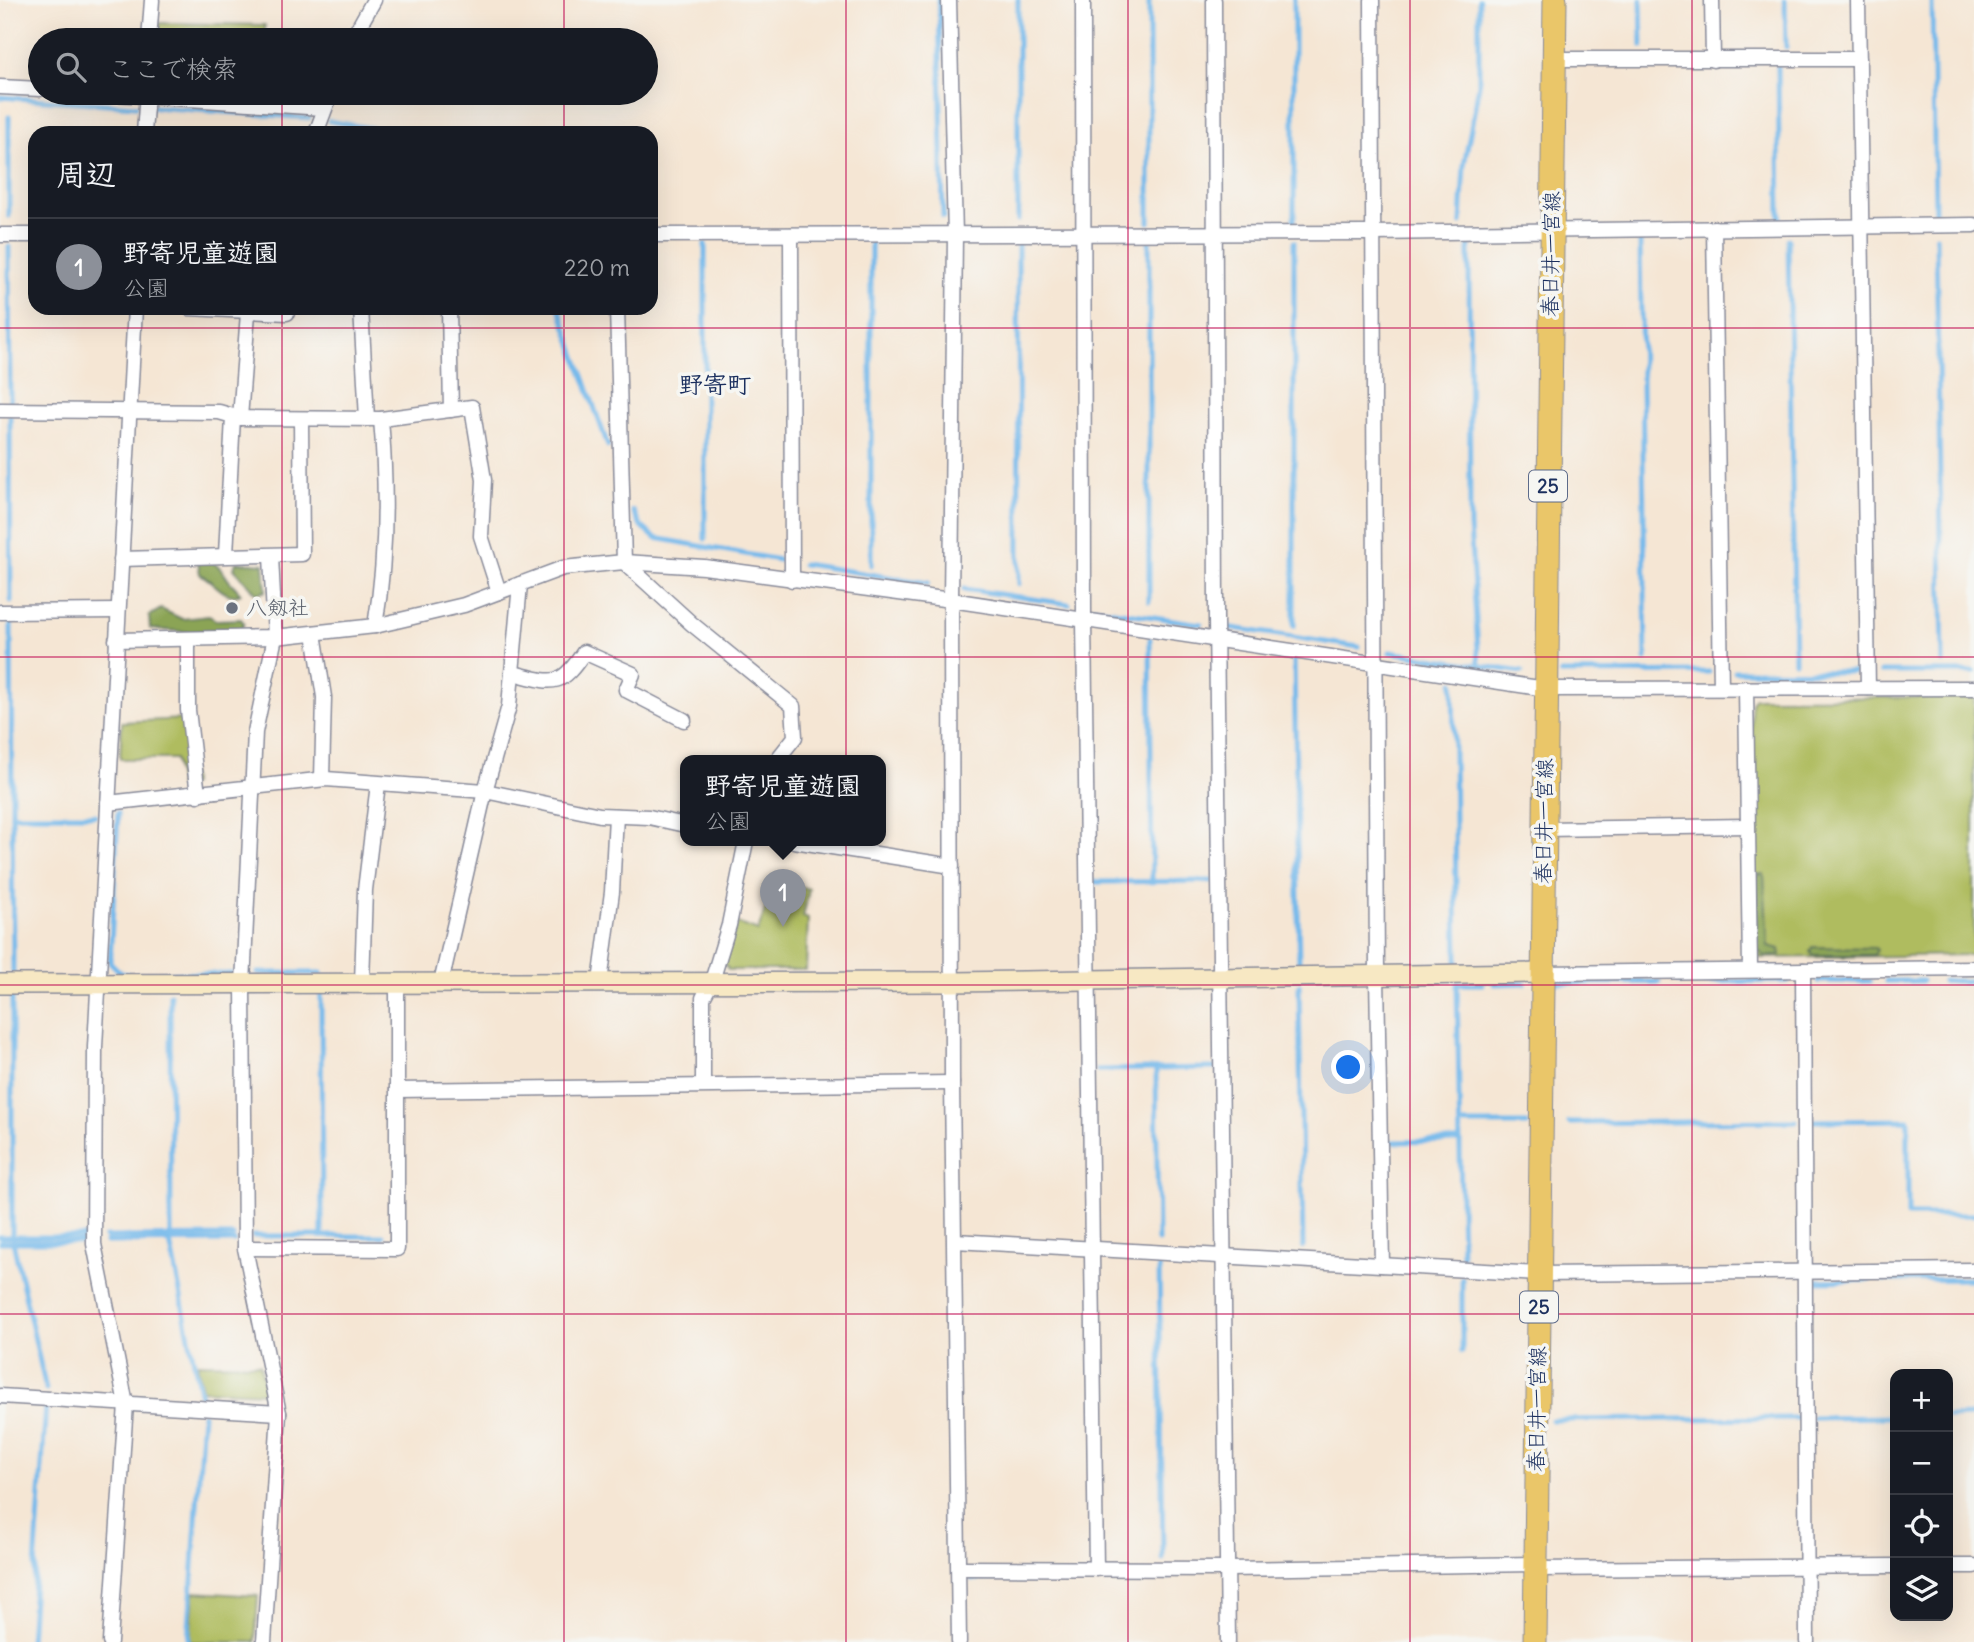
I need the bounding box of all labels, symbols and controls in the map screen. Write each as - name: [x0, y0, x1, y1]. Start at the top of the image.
- search box: [28, 28, 658, 105]
- icon: search: [52, 48, 90, 86]
- text: ここで検索: [108, 52, 238, 85]
- text: 周辺: [56, 155, 116, 193]
- street label: 春日井一宮線: [1536, 191, 1565, 317]
- text: 野寄児童遊園: [123, 236, 279, 269]
- text: 1: [74, 253, 84, 282]
- text: 220 m: [564, 253, 630, 282]
- text: 公園: [123, 273, 169, 302]
- district label: 野寄町: [679, 369, 751, 399]
- road number: 25: [1529, 471, 1567, 502]
- place label: 八剱社: [246, 594, 309, 621]
- marker: 八剱社: [224, 600, 240, 616]
- popup: [680, 755, 886, 846]
- street label: 春日井一宮線: [1529, 758, 1558, 884]
- text: 野寄児童遊園: [705, 769, 861, 802]
- text: 公園: [705, 806, 751, 835]
- pin: 1: [760, 869, 806, 927]
- your location: [1331, 1050, 1365, 1084]
- road number: 25: [1520, 1292, 1558, 1322]
- street label: 春日井一宮線: [1522, 1346, 1551, 1472]
- map controls: [1890, 1369, 1953, 1621]
- button: +: [1890, 1369, 1953, 1432]
- button: −: [1890, 1432, 1953, 1495]
- button: locate: [1890, 1495, 1953, 1558]
- button: layers: [1890, 1558, 1953, 1621]

